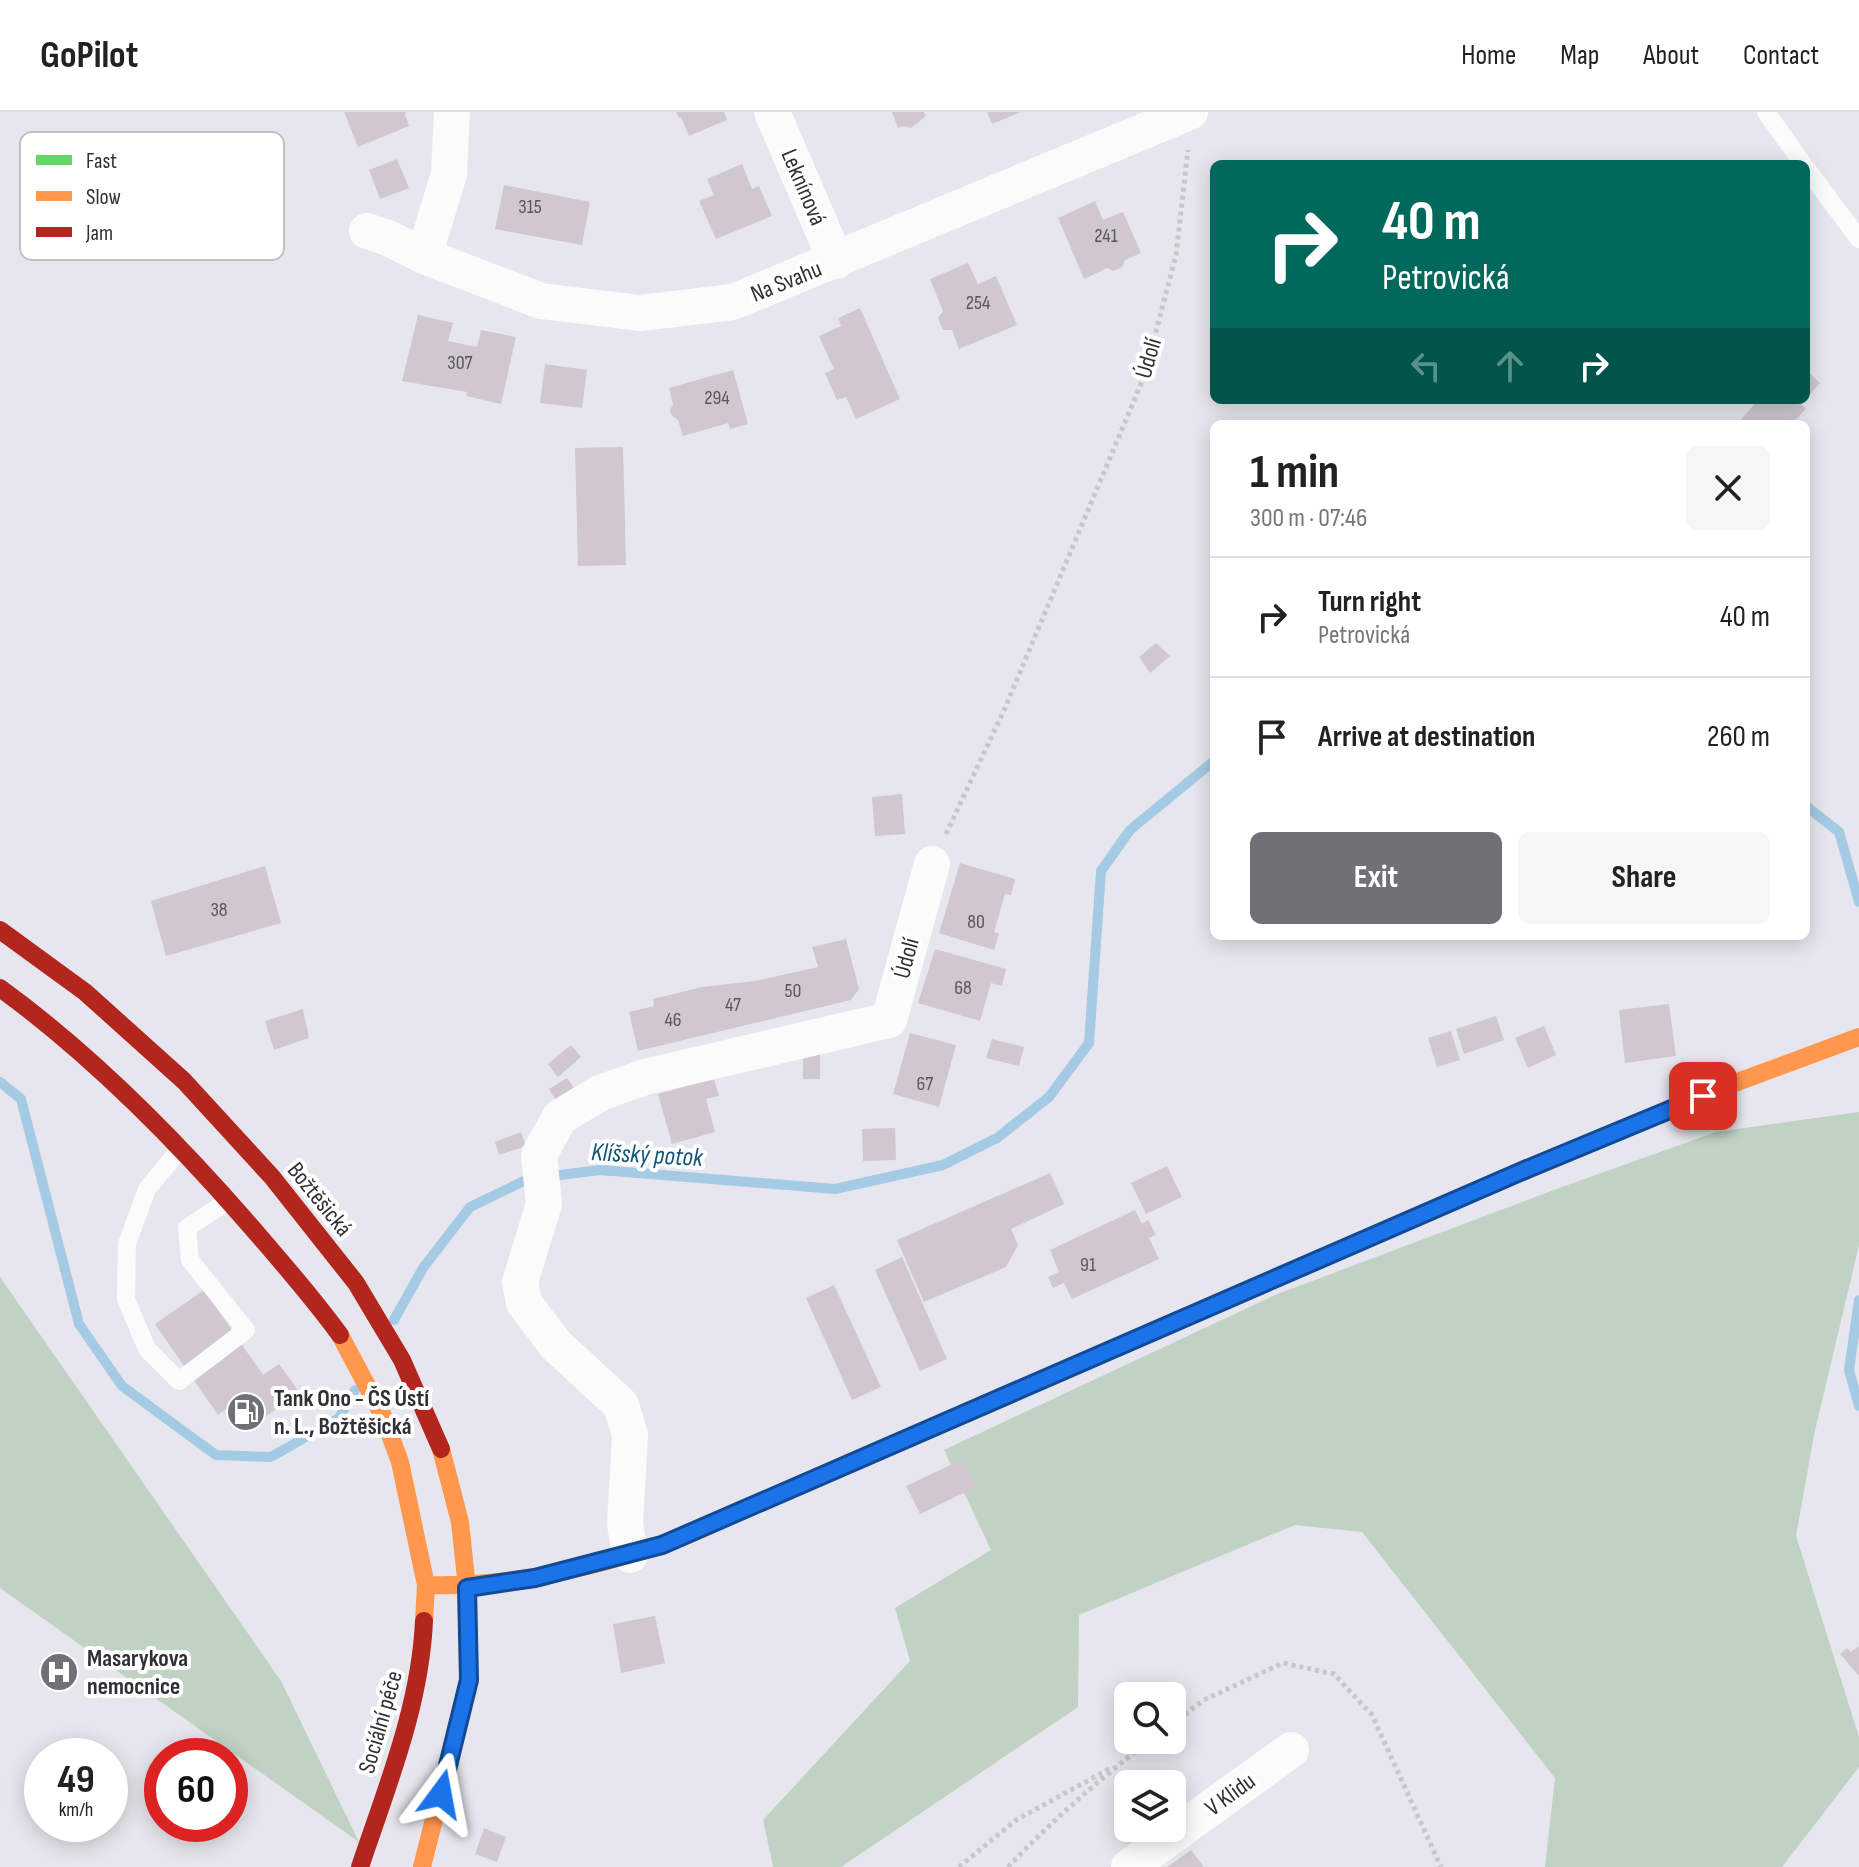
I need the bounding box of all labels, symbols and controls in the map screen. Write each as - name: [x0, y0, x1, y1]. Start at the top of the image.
- text: GoPilot: [40, 33, 138, 78]
- text: Home: [1461, 39, 1516, 72]
- text: Map: [1560, 39, 1599, 72]
- text: About: [1643, 39, 1699, 72]
- text: Contact: [1743, 39, 1819, 72]
- legend: [20, 132, 284, 260]
- street label: Leknínová: [774, 145, 833, 230]
- text: Fast: [86, 148, 117, 175]
- text: Slow: [86, 184, 121, 211]
- text: 40 m: [1382, 189, 1481, 256]
- icon: right: [1250, 192, 1354, 296]
- house number: 315: [518, 195, 542, 219]
- text: Jam: [85, 220, 113, 247]
- house number: 241: [1094, 224, 1118, 248]
- street label: Na Svahu: [746, 254, 826, 309]
- text: Petrovická: [1382, 257, 1510, 300]
- house number: 254: [966, 291, 990, 315]
- street label: Údolí: [1129, 334, 1168, 382]
- icon: left: [1404, 344, 1448, 388]
- icon: ahead: [1488, 344, 1532, 388]
- icon: right: [1572, 344, 1616, 388]
- house number: 307: [447, 351, 473, 375]
- house number: 294: [704, 386, 730, 410]
- text: 1 min: [1250, 444, 1339, 501]
- button: close: [1686, 446, 1770, 530]
- text: 300 m · 07:46: [1250, 503, 1367, 534]
- text: Turn right: [1318, 584, 1421, 620]
- icon: right: [1250, 595, 1294, 639]
- text: 40 m: [1720, 599, 1770, 635]
- text: Petrovická: [1318, 620, 1410, 651]
- icon: arrive: [1250, 715, 1294, 759]
- text: Arrive at destination: [1318, 719, 1535, 755]
- text: 260 m: [1707, 719, 1770, 755]
- button: Exit: [1250, 832, 1502, 924]
- button: Share: [1518, 832, 1770, 924]
- house number: 38: [210, 898, 228, 922]
- house number: 80: [967, 910, 985, 934]
- street label: Údolí: [887, 934, 926, 982]
- house number: 68: [954, 976, 972, 1000]
- house number: 50: [785, 979, 801, 1003]
- house number: 47: [725, 993, 741, 1017]
- house number: 46: [664, 1008, 682, 1032]
- pin: [1669, 1062, 1737, 1130]
- house number: 67: [917, 1072, 933, 1096]
- icon: arrive: [1681, 1074, 1725, 1118]
- water label: Klíšský potok: [590, 1137, 705, 1174]
- street label: Božtěšická: [281, 1156, 358, 1242]
- house number: 91: [1080, 1253, 1096, 1277]
- place label: Tank Ono - ČS Ústí n. L., Božtěšická: [274, 1384, 429, 1441]
- fuel station icon: Tank Ono - ČS Ústí n. L., Božtěšická: [225, 1391, 267, 1433]
- place label: Masarykova nemocnice: [87, 1644, 188, 1701]
- hospital icon: Masarykova nemocnice: [38, 1651, 80, 1693]
- street label: Sociální péče: [352, 1668, 409, 1777]
- map controls: [1114, 1682, 1186, 1842]
- button: search: [1114, 1682, 1186, 1754]
- speed limit sign: 60: [144, 1738, 248, 1842]
- position arrow: [399, 1752, 483, 1836]
- text: 49: [57, 1756, 95, 1804]
- street label: V Klidu: [1200, 1767, 1261, 1822]
- button: layers: [1114, 1770, 1186, 1842]
- text: km/h: [59, 1798, 93, 1822]

